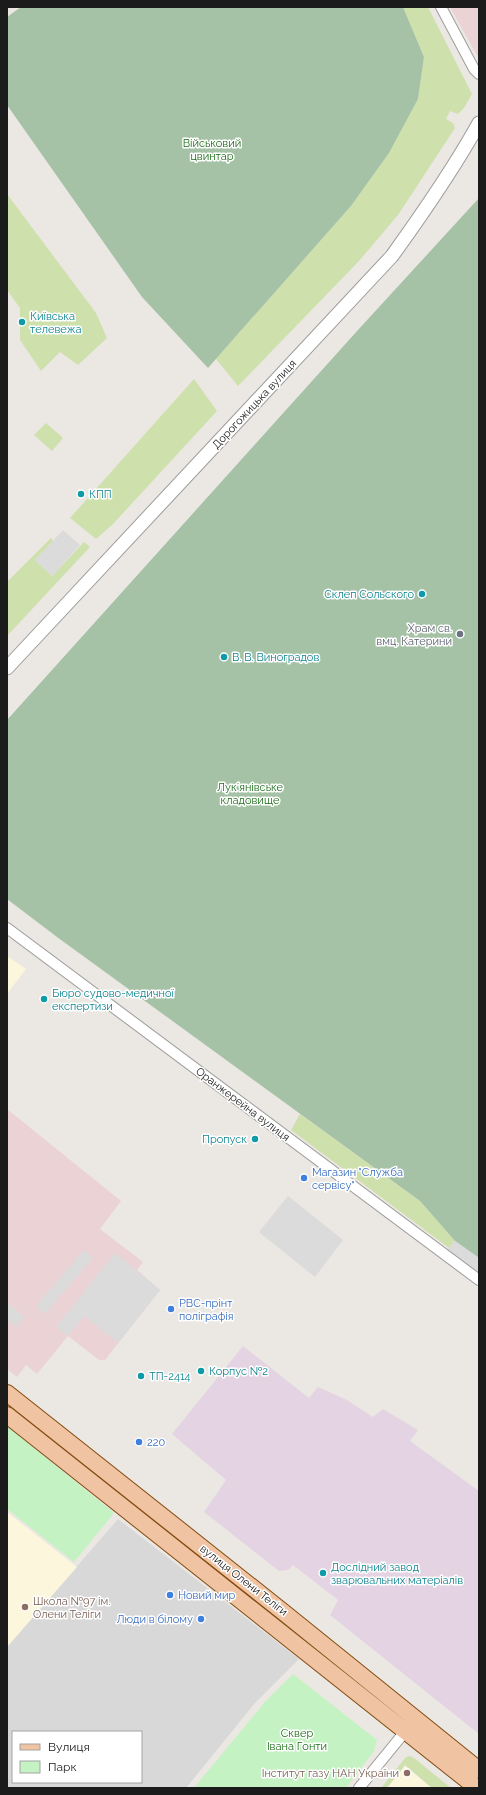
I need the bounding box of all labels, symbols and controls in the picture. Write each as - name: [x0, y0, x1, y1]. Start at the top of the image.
- park label: Військовий цвинтар: [183, 137, 241, 163]
- place label: Київська телевежа: [30, 310, 81, 336]
- marker: Київська телевежа: [17, 317, 27, 327]
- street label: Дорогожицька вулиця: [210, 357, 299, 452]
- place label: КПП: [89, 488, 112, 501]
- marker: КПП: [76, 489, 86, 499]
- place label: Склеп Сольского: [324, 588, 414, 601]
- marker: Склеп Сольского: [417, 589, 427, 599]
- place label: Храм св. вмц. Катерини: [376, 622, 452, 648]
- marker: Храм св. вмц. Катерини: [455, 629, 465, 639]
- place label: В. В. Виноградов: [232, 651, 319, 664]
- marker: В. В. Виноградов: [219, 652, 229, 662]
- park label: Лукʼянівське кладовище: [217, 781, 283, 807]
- place label: Бюро судово-медичної експертизи: [52, 987, 174, 1013]
- marker: Бюро судово-медичної експертизи: [39, 994, 49, 1004]
- street label: Оранжерейна вулиця: [193, 1065, 292, 1144]
- place label: Пропуск: [202, 1133, 247, 1146]
- marker: Пропуск: [250, 1134, 260, 1144]
- place label: Магазин "Служба сервісу": [312, 1166, 403, 1192]
- marker: Магазин "Служба сервісу": [299, 1173, 309, 1183]
- place label: РВС-прінт поліграфія: [179, 1297, 233, 1323]
- marker: РВС-прінт поліграфія: [166, 1304, 176, 1314]
- place label: Корпус №2: [209, 1365, 268, 1378]
- marker: Корпус №2: [196, 1366, 206, 1376]
- place label: ТП-2414: [149, 1370, 191, 1383]
- marker: ТП-2414: [136, 1371, 146, 1381]
- place label: 220: [147, 1436, 165, 1449]
- marker: 220: [134, 1437, 144, 1447]
- street label: вулиця Олени Теліги: [197, 1542, 290, 1619]
- place label: Дослідний завод зварювальних матеріалів: [331, 1561, 463, 1587]
- marker: Дослідний завод зварювальних матеріалів: [318, 1568, 328, 1578]
- place label: Новий мир: [178, 1589, 236, 1602]
- marker: Новий мир: [165, 1590, 175, 1600]
- place label: Школа №97 ім. Олени Теліги: [33, 1595, 110, 1621]
- marker: Школа №97 ім. Олени Теліги: [20, 1602, 30, 1612]
- place label: Люди в білому: [116, 1613, 193, 1626]
- marker: Люди в білому: [196, 1614, 206, 1624]
- park label: Сквер Івана Гонти: [267, 1727, 327, 1753]
- legend: [12, 1731, 142, 1783]
- text: Вулиця: [48, 1740, 90, 1754]
- text: Парк: [48, 1760, 77, 1774]
- place label: Інститут газу НАН України: [262, 1767, 399, 1780]
- marker: Інститут газу НАН України: [402, 1768, 412, 1778]

